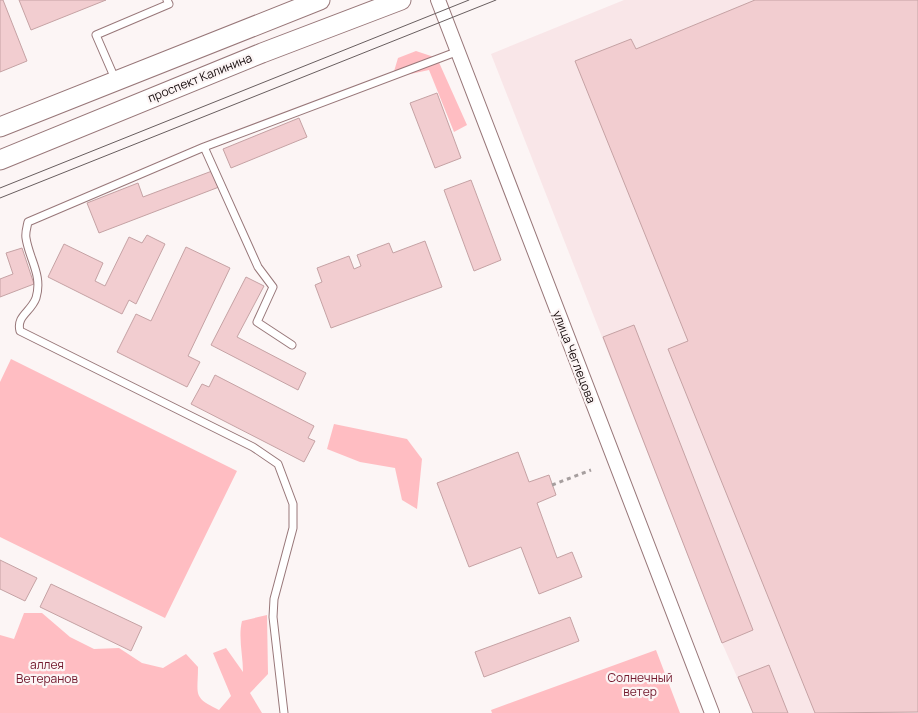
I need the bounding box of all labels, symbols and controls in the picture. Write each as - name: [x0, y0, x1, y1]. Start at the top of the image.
- street label: проспект Калинина: [145, 49, 255, 106]
- street label: улица Чеглецова: [549, 308, 600, 406]
- park label: аллея Ветеранов: [16, 656, 78, 687]
- park label: Солнечный ветер: [607, 669, 673, 700]

